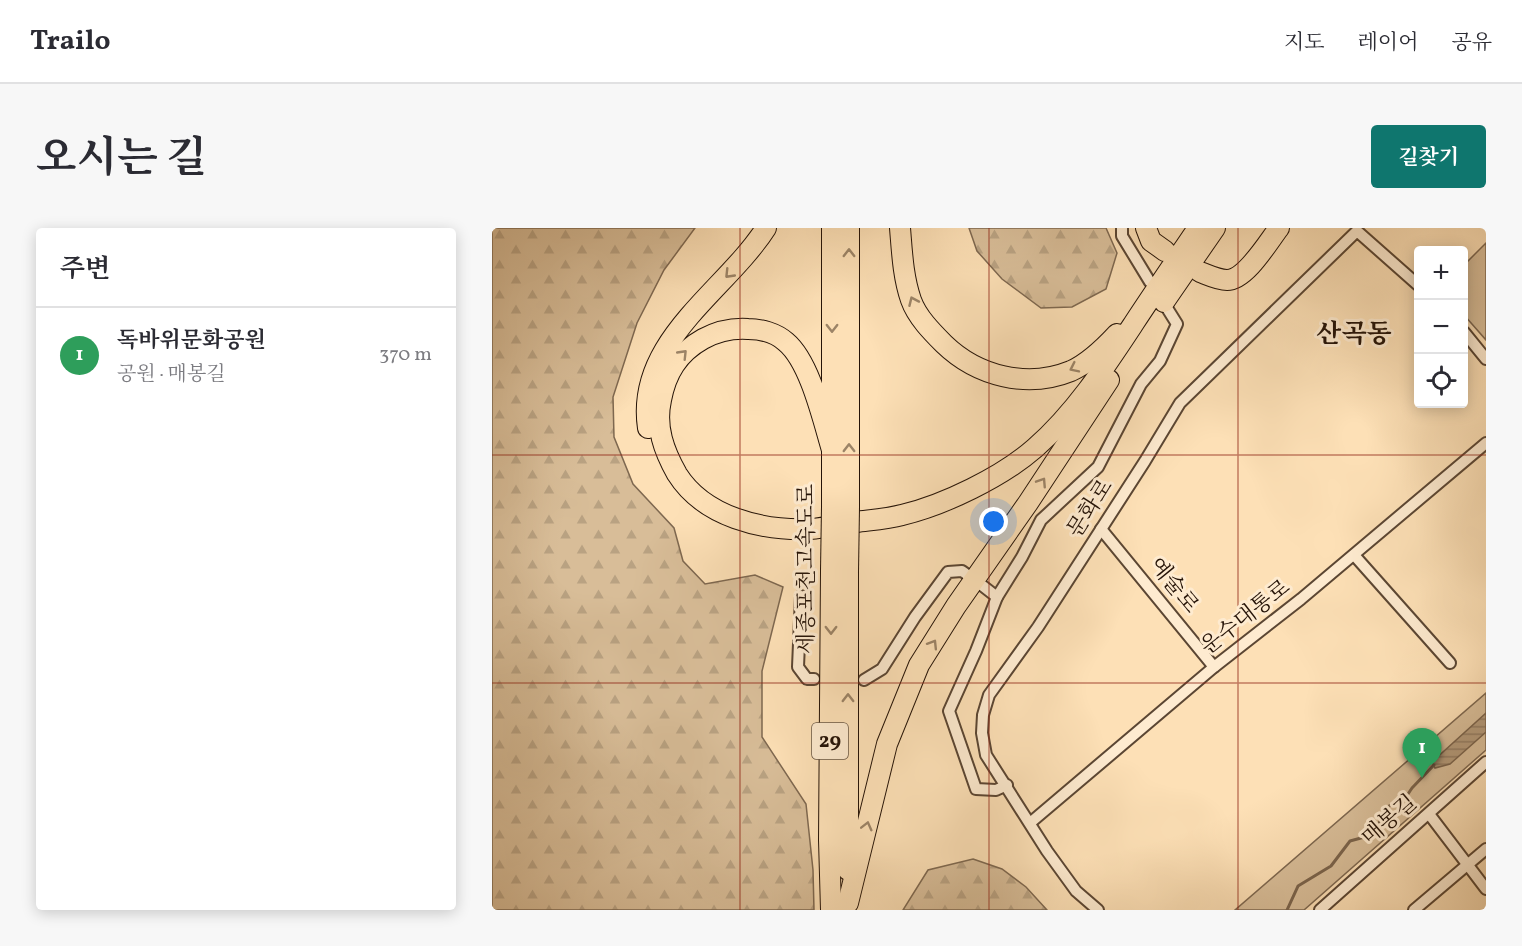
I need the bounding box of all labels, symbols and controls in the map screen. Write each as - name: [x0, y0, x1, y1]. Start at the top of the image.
- text: Trailo: [30, 22, 111, 61]
- text: 지도: [1284, 29, 1325, 58]
- text: 레이어: [1358, 29, 1418, 58]
- text: 공유: [1451, 29, 1492, 58]
- button: 길찾기: [1371, 125, 1486, 188]
- text: 오시는 길: [36, 131, 207, 190]
- map controls: [1414, 246, 1468, 408]
- button: +: [1414, 246, 1468, 300]
- one-way arrow: [843, 249, 855, 258]
- text: 주변: [60, 252, 110, 288]
- one-way arrow: [726, 266, 737, 277]
- one-way arrow: [908, 297, 920, 308]
- button: −: [1414, 300, 1468, 354]
- district label: 산곡동: [1316, 317, 1392, 353]
- one-way arrow: [826, 324, 838, 333]
- text: 독바위문화공원: [117, 326, 266, 357]
- text: 1: [75, 341, 84, 369]
- text: 370 m: [379, 341, 432, 369]
- one-way arrow: [677, 350, 687, 361]
- button: locate: [1414, 354, 1468, 408]
- text: 공원 · 매봉길: [117, 361, 226, 389]
- one-way arrow: [1069, 361, 1080, 372]
- one-way arrow: [843, 444, 855, 453]
- street label: 문화로: [1061, 474, 1121, 544]
- one-way arrow: [1035, 478, 1046, 489]
- street label: 세종포천고속도로: [792, 484, 823, 654]
- your location: [979, 507, 1008, 536]
- street label: 예술로: [1141, 551, 1205, 621]
- street label: 운수대통로: [1195, 573, 1297, 663]
- one-way arrow: [825, 625, 837, 634]
- one-way arrow: [925, 639, 936, 650]
- one-way arrow: [842, 693, 854, 702]
- road number: 29: [812, 723, 848, 759]
- pin: 1: [1402, 728, 1442, 778]
- street label: 매봉길: [1356, 788, 1424, 854]
- one-way arrow: [859, 821, 872, 831]

